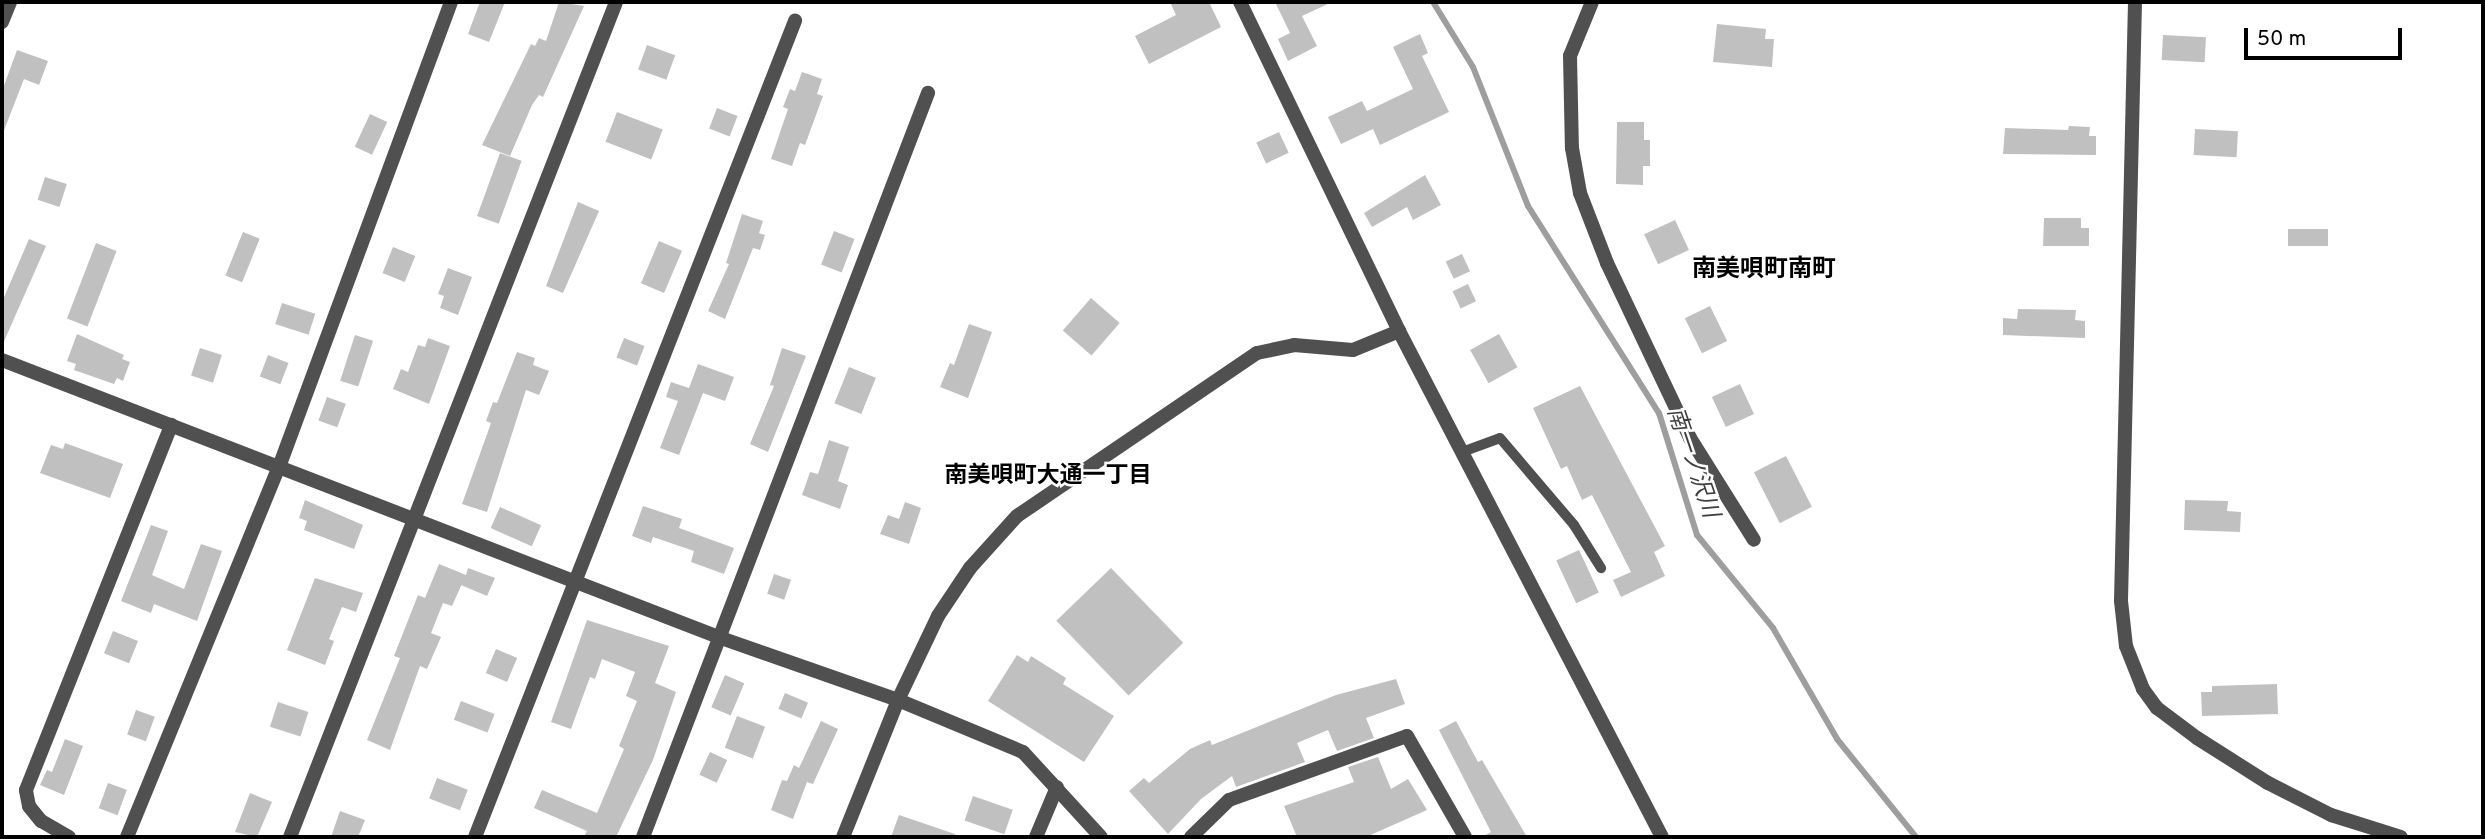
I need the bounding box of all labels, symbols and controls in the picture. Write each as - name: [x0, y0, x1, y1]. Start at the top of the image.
- scale bar: [2247, 14, 2404, 58]
- text: 50 m: [2257, 26, 2306, 53]
- district label: 南美唄町南町: [1692, 257, 1836, 285]
- water label: 南一ノ沢川: [1659, 404, 1723, 522]
- district label: 南美唄町大通一丁目: [945, 463, 1151, 491]

